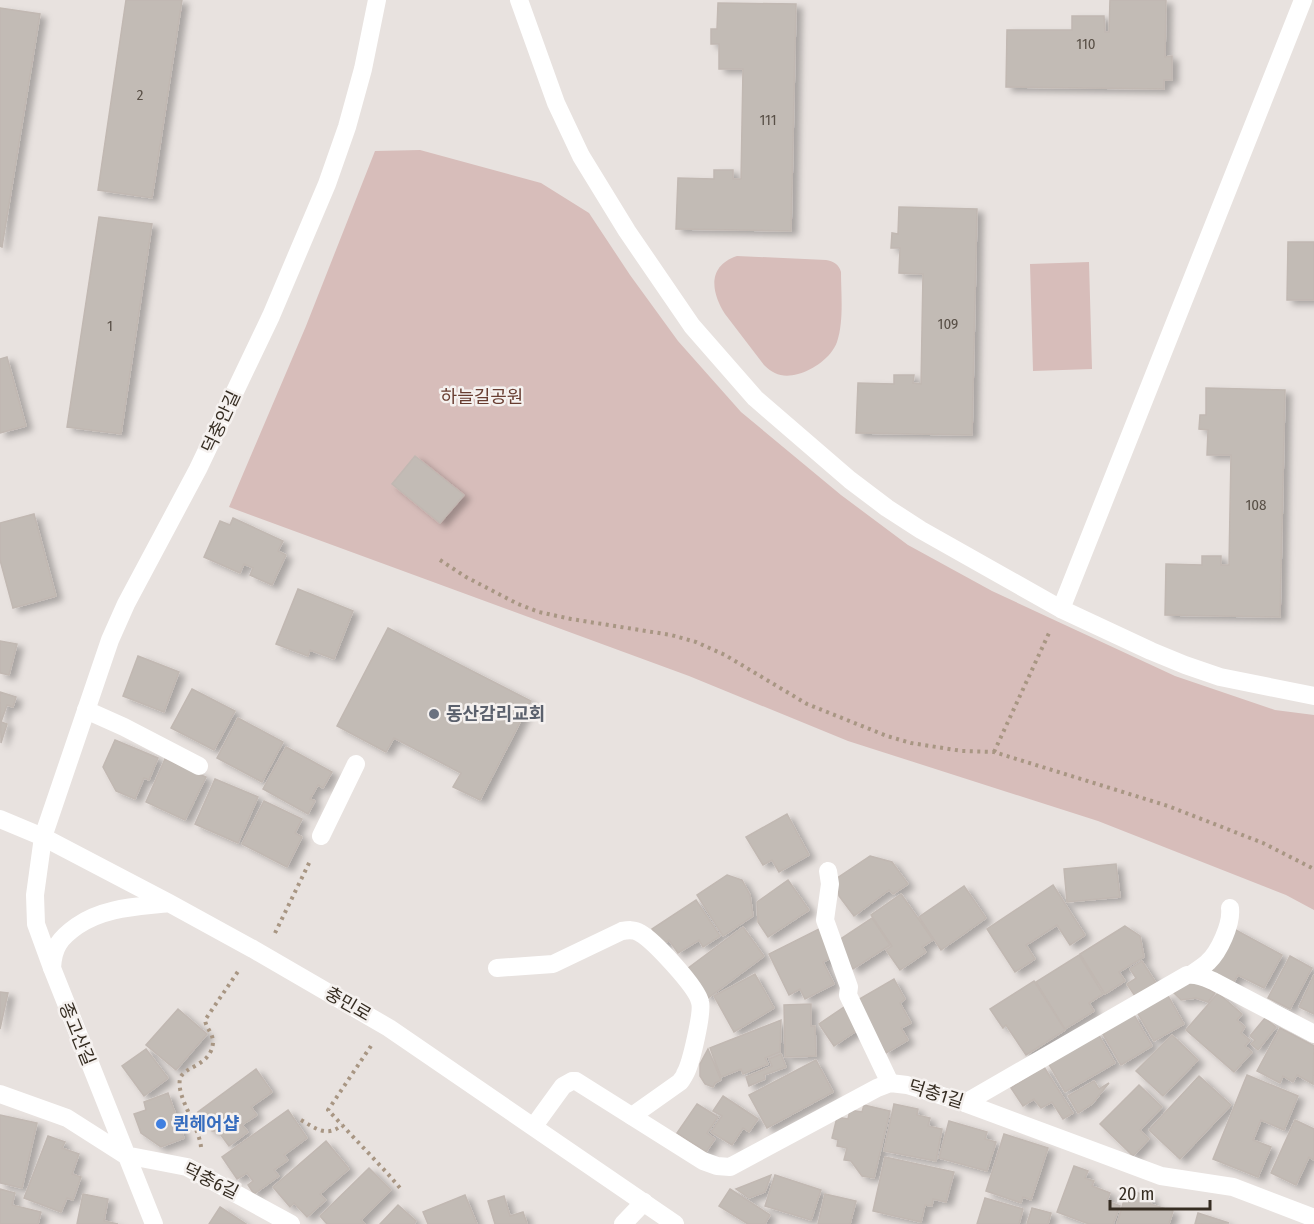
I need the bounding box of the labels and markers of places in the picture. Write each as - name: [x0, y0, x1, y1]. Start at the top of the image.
- place label: 동산감리교회: [446, 703, 545, 725]
- marker: 동산감리교회: [427, 707, 441, 721]
- place label: 퀸헤어샵: [173, 1113, 240, 1135]
- marker: 퀸헤어샵: [154, 1117, 168, 1131]

